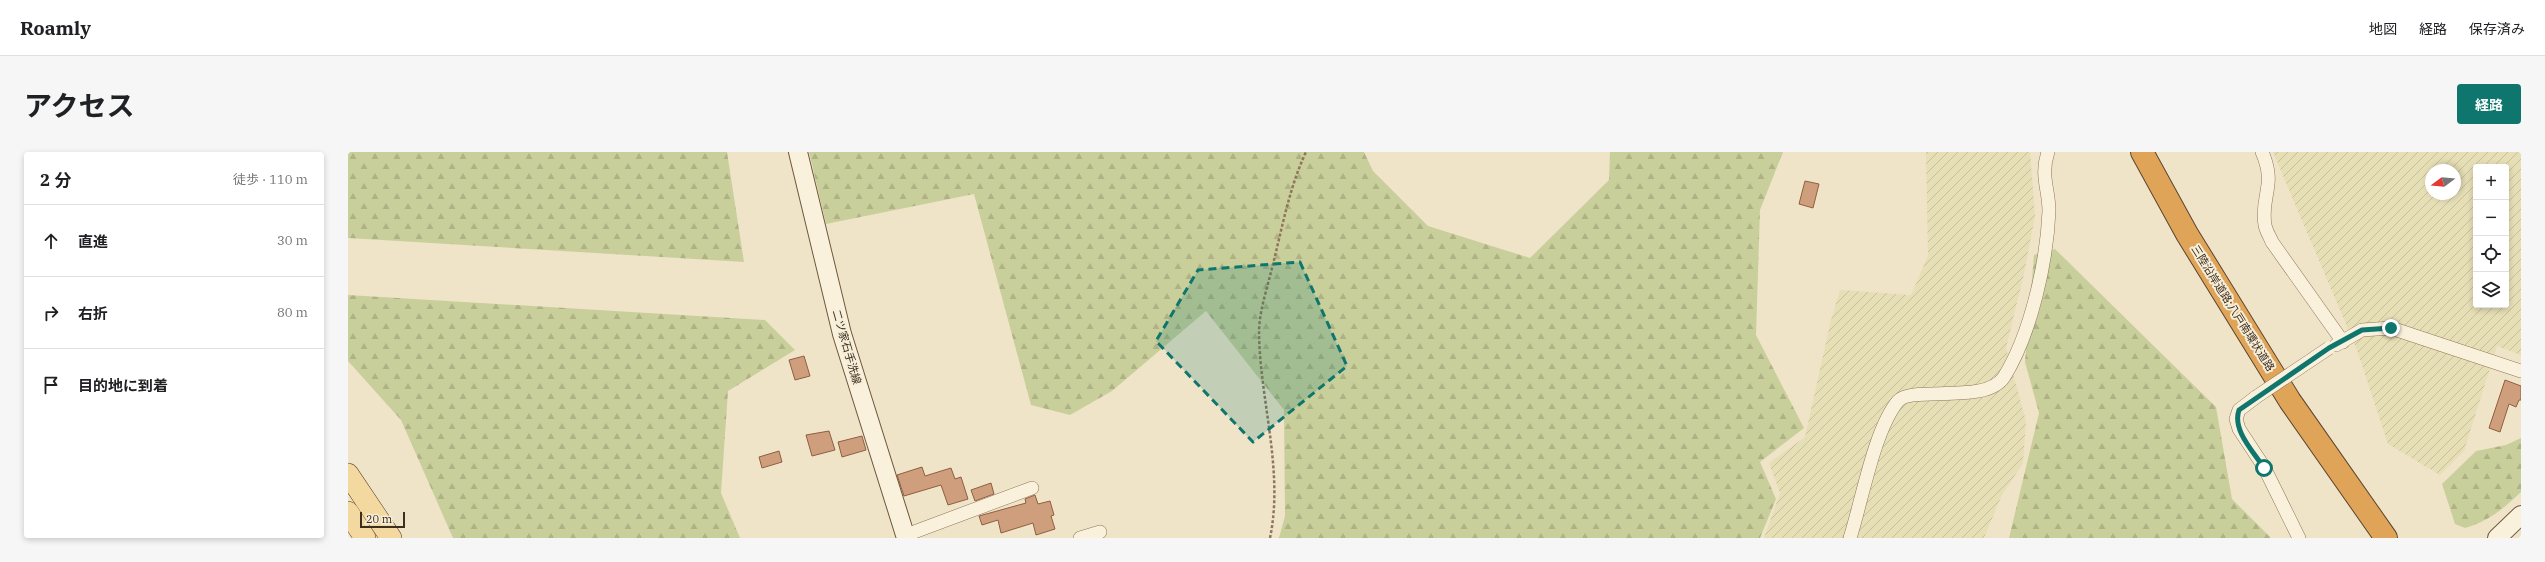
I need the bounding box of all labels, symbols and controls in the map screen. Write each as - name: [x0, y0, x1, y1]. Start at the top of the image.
- text: Roamly: [20, 16, 91, 40]
- text: 地図: [2369, 20, 2397, 38]
- text: 経路: [2419, 20, 2447, 38]
- text: 保存済み: [2469, 20, 2525, 38]
- button: 経路: [2457, 84, 2521, 124]
- text: アクセス: [24, 87, 135, 124]
- north arrow: [2425, 164, 2461, 200]
- map controls: [2473, 164, 2509, 308]
- button: +: [2473, 164, 2509, 200]
- text: 2 分: [40, 169, 71, 191]
- text: 徒歩 · 110 m: [233, 171, 308, 188]
- button: −: [2473, 200, 2509, 236]
- icon: ahead: [40, 230, 62, 252]
- text: 直進: [78, 232, 108, 251]
- text: 30 m: [277, 232, 308, 249]
- button: locate: [2473, 236, 2509, 272]
- street label: 三陸沿岸道路;八戸南環状道路: [2188, 242, 2278, 374]
- button: layers: [2473, 272, 2509, 308]
- icon: right: [40, 302, 62, 324]
- text: 右折: [78, 304, 108, 323]
- text: 80 m: [277, 304, 308, 321]
- street label: 二ツ家石手洗線: [830, 308, 864, 386]
- route end: [2382, 319, 2400, 337]
- icon: arrive: [40, 374, 62, 396]
- text: 目的地に到着: [78, 376, 168, 395]
- route start: [2255, 459, 2273, 477]
- scale bar: [360, 510, 405, 529]
- text: 20 m: [366, 512, 392, 526]

